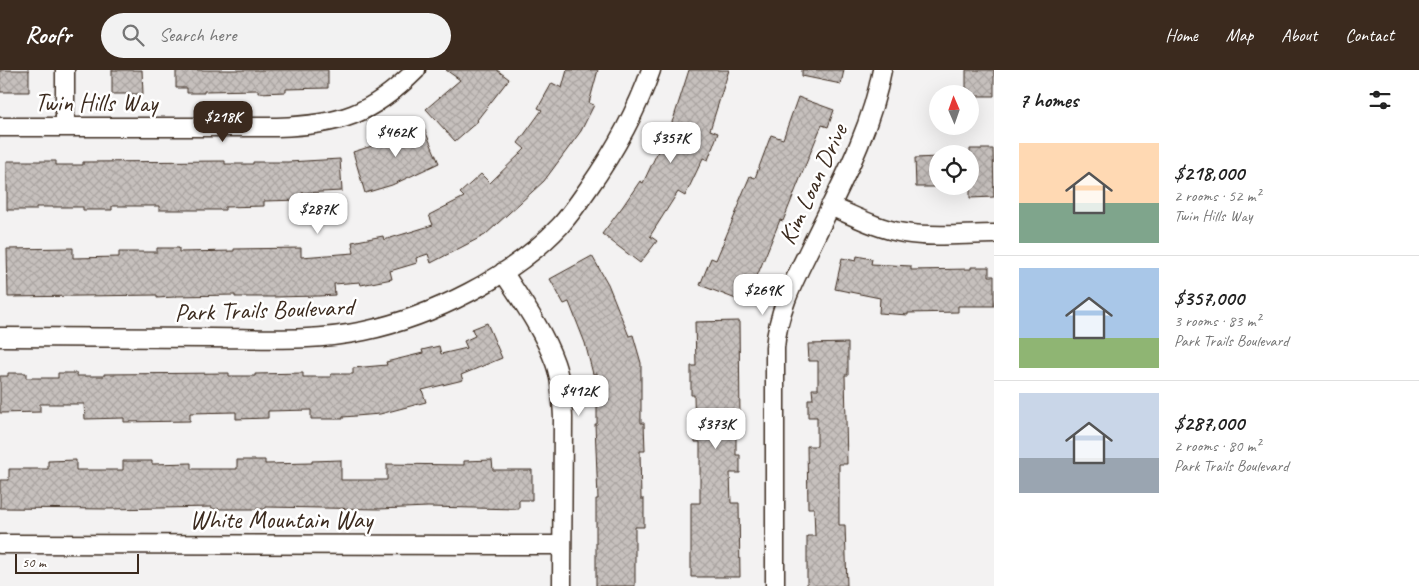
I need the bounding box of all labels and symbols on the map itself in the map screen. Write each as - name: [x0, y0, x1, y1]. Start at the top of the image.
- north arrow: [929, 85, 979, 135]
- street label: Twin Hills Way: [35, 87, 160, 119]
- pin: $218K: [188, 100, 258, 143]
- pin: $462K: [361, 116, 431, 158]
- street label: Kim Loan Drive: [771, 117, 856, 250]
- pin: $357K: [636, 122, 706, 164]
- pin: $287K: [283, 192, 353, 235]
- pin: $269K: [728, 274, 798, 316]
- street label: Park Trails Boulevard: [174, 291, 357, 329]
- pin: $412K: [544, 374, 614, 417]
- pin: $373K: [681, 408, 751, 450]
- street label: White Mountain Way: [190, 504, 375, 536]
- scale bar: [15, 551, 139, 574]

